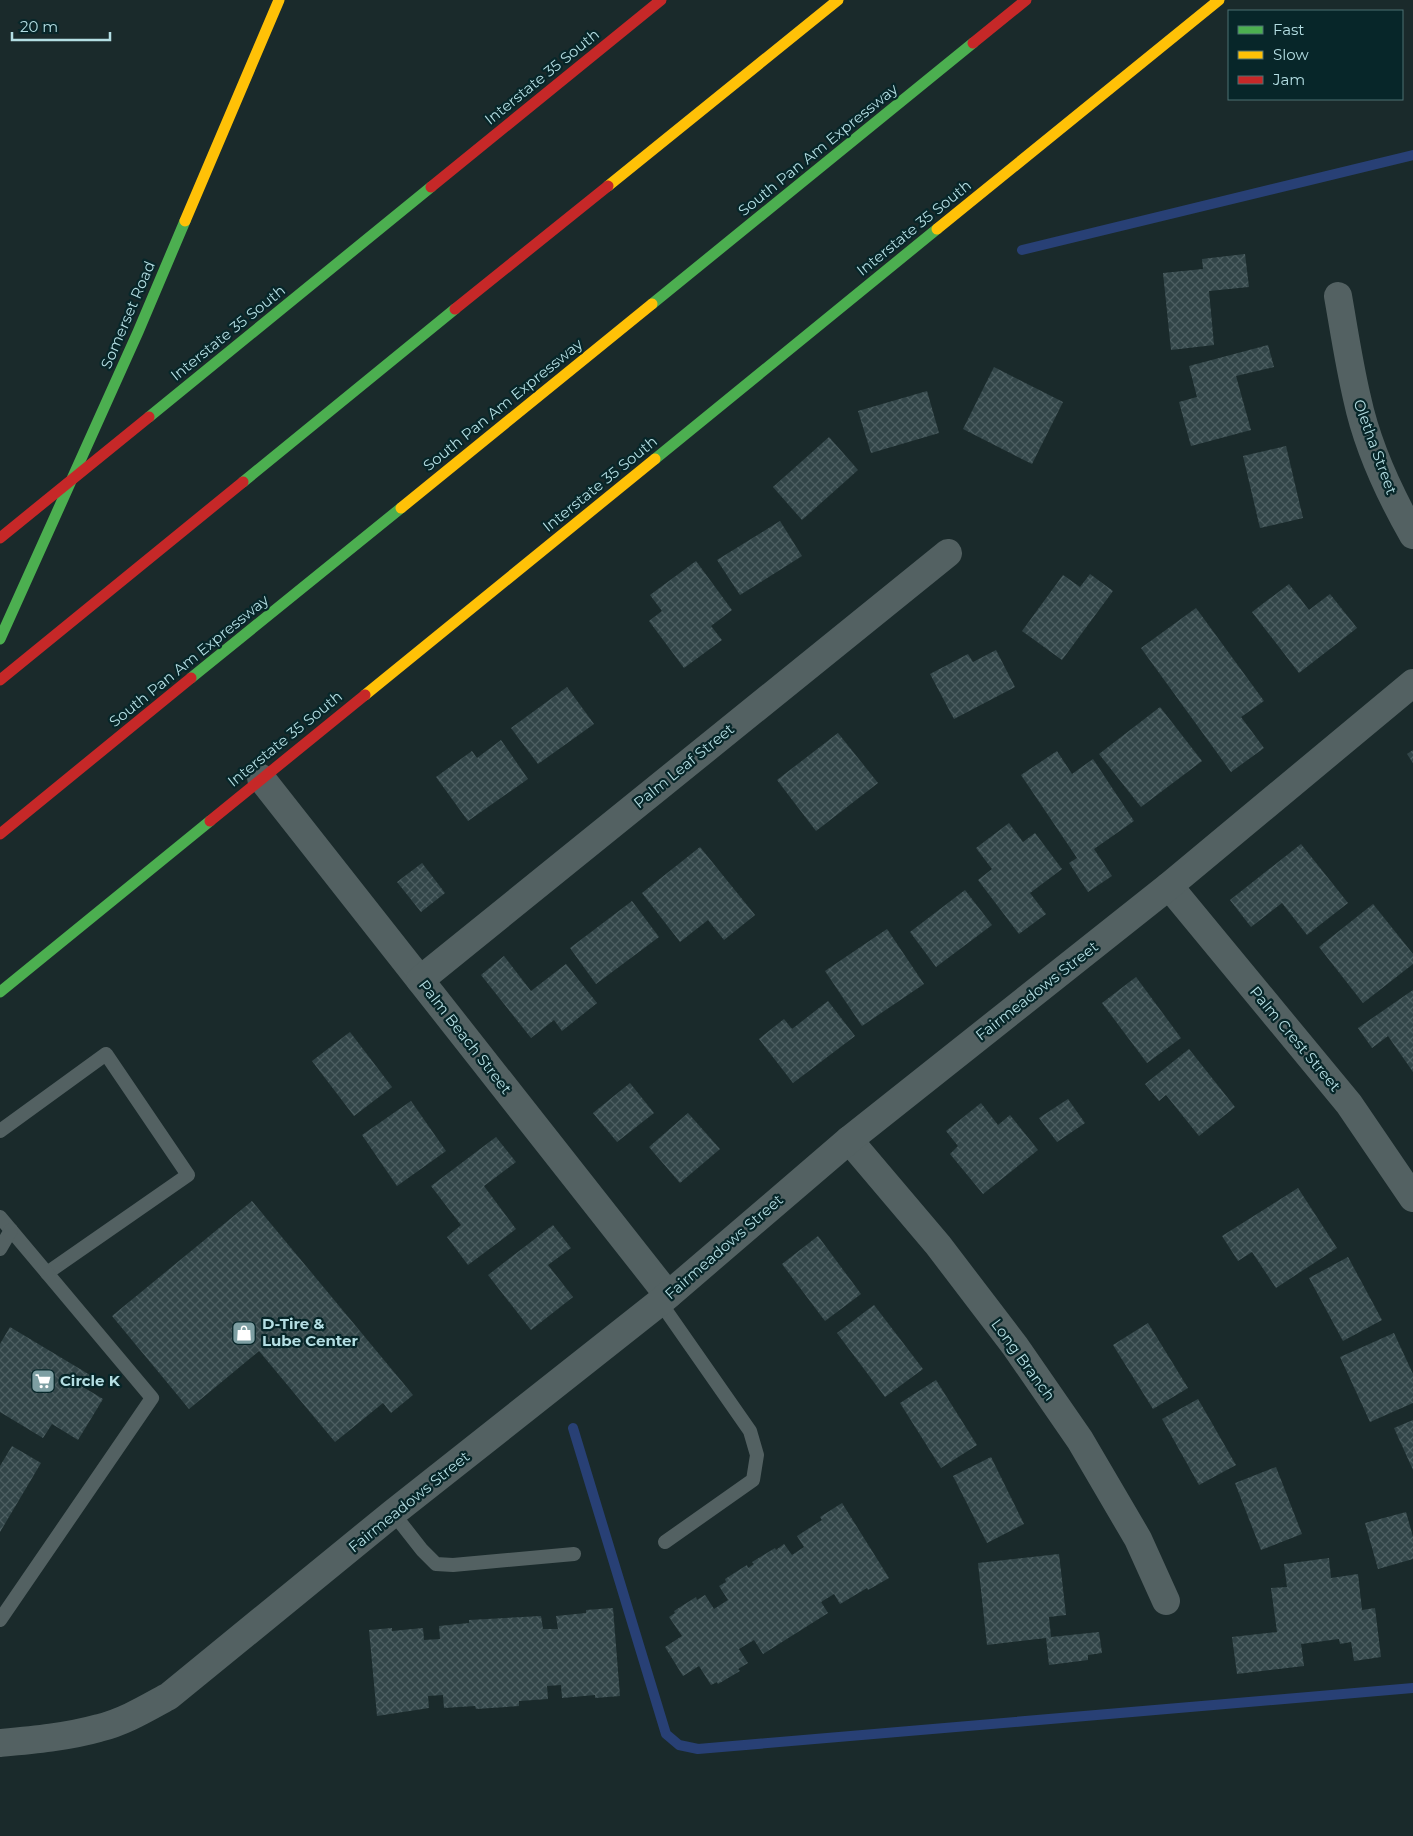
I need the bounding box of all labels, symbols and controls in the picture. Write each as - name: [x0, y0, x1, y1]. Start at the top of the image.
- scale bar: [12, 10, 110, 42]
- legend: [1228, 10, 1403, 100]
- text: 20 m: [20, 17, 58, 36]
- text: Fast: [1273, 20, 1304, 39]
- street label: Interstate 35 South: [481, 25, 603, 129]
- text: Slow: [1273, 45, 1309, 64]
- text: Jam: [1272, 70, 1305, 89]
- street label: South Pan Am Expressway: [734, 79, 902, 220]
- street label: Interstate 35 South: [853, 176, 975, 280]
- street label: Somerset Road: [96, 258, 159, 372]
- street label: Interstate 35 South: [167, 281, 289, 385]
- street label: South Pan Am Expressway: [419, 334, 587, 475]
- street label: Oletha Street: [1349, 397, 1402, 497]
- street label: Interstate 35 South: [539, 432, 661, 536]
- street label: South Pan Am Expressway: [105, 590, 273, 731]
- street label: Interstate 35 South: [224, 687, 346, 791]
- street label: Palm Leaf Street: [630, 719, 738, 812]
- street label: Fairmeadows Street: [972, 937, 1102, 1044]
- street label: Palm Beach Street: [415, 976, 516, 1098]
- street label: Palm Crest Street: [1246, 982, 1345, 1095]
- street label: Fairmeadows Street: [661, 1190, 787, 1303]
- place label: D-Tire & Lube Center: [262, 1314, 359, 1350]
- street label: Long Branch: [987, 1315, 1059, 1404]
- shop icon: D-Tire & Lube Center: [231, 1320, 257, 1346]
- supermarket icon: Circle K: [30, 1368, 56, 1394]
- place label: Circle K: [60, 1371, 121, 1390]
- street label: Fairmeadows Street: [344, 1447, 473, 1556]

